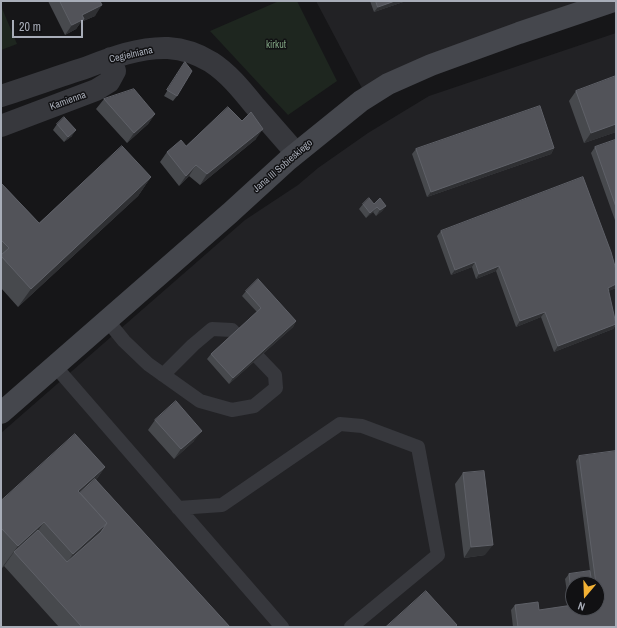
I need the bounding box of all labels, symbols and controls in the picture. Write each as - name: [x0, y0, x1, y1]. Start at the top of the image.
- scale bar: [14, 12, 85, 38]
- text: 20 m: [19, 19, 41, 35]
- park label: kirkut: [266, 39, 286, 51]
- street label: Cegielniana: [108, 44, 154, 66]
- street label: Kamienna: [48, 89, 88, 113]
- street label: Jana III Sobieskiego: [251, 137, 315, 195]
- north arrow: [565, 576, 605, 616]
- text: N: [576, 599, 587, 614]

